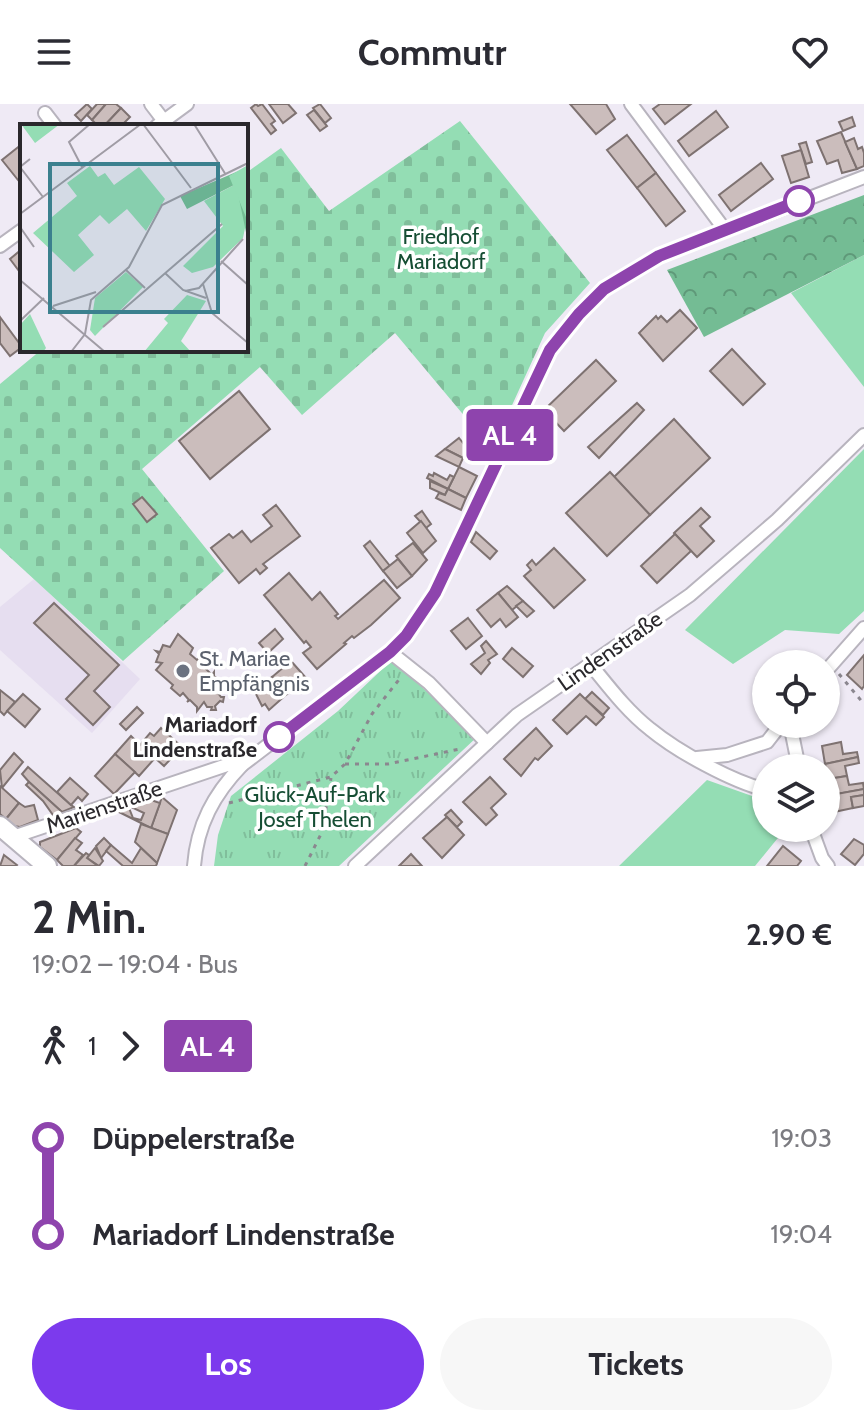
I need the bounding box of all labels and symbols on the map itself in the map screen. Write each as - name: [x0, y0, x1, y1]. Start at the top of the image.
- inset map: [20, 124, 248, 352]
- unlabelled marker: [784, 186, 814, 216]
- park label: Friedhof Mariadorf: [396, 223, 486, 275]
- line badge: AL 4: [454, 409, 566, 461]
- street label: Lindenstraße: [552, 605, 668, 697]
- place label: St. Mariae Empfängnis: [199, 645, 309, 697]
- marker: St. Mariae Empfängnis: [174, 662, 192, 680]
- place label: Mariadorf Lindenstraße: [133, 711, 258, 763]
- marker: Mariadorf Lindenstraße: [264, 722, 294, 752]
- street label: Marienstraße: [42, 775, 166, 839]
- park label: Glück-Auf-Park Josef Thelen: [245, 781, 386, 833]

